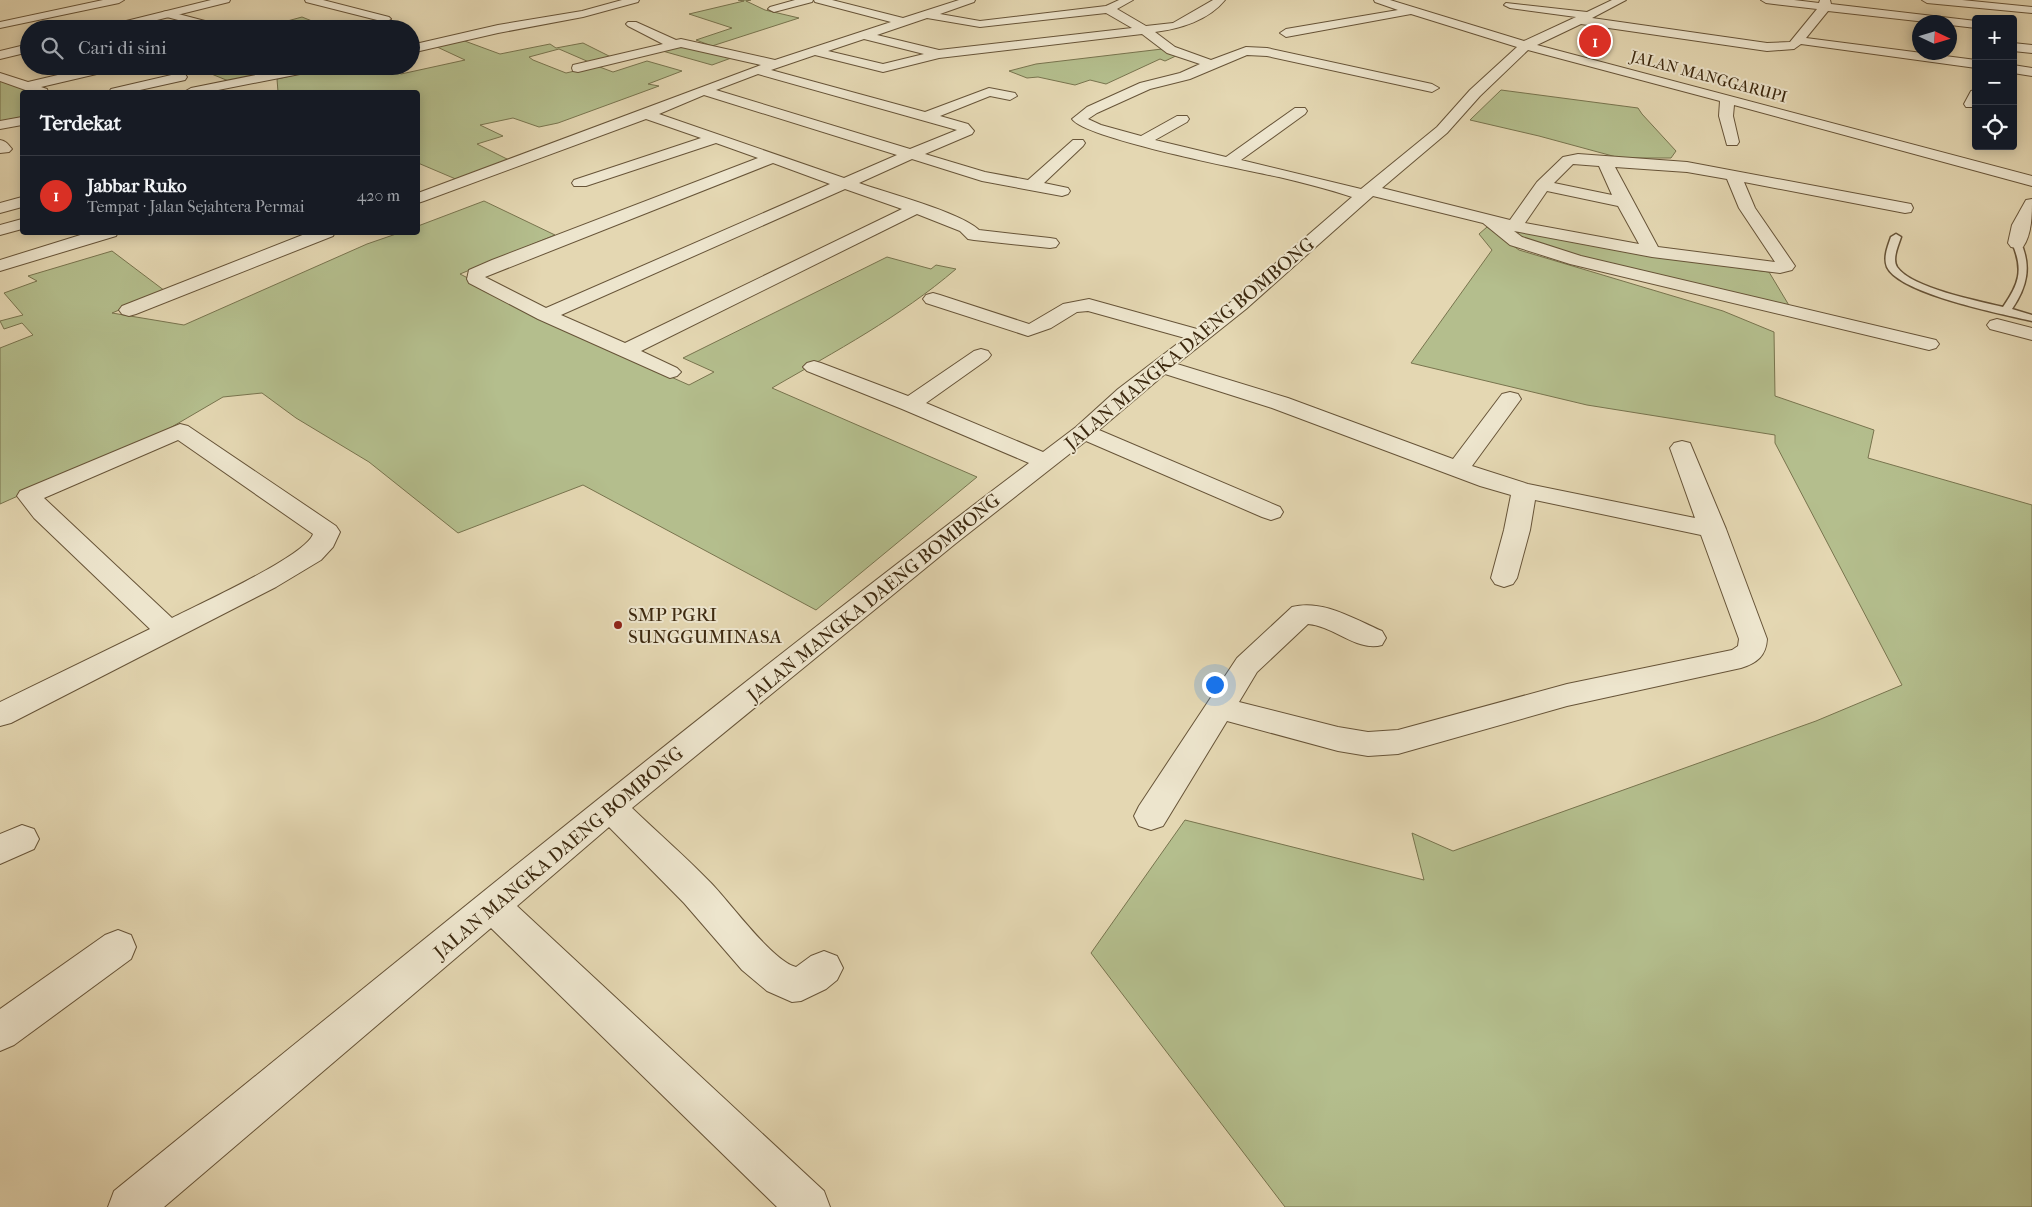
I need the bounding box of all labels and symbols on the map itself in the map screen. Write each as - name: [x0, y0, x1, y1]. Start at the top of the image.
- north arrow: [1912, 15, 1957, 60]
- pin: 1: [1579, 22, 1611, 60]
- street label: JALAN MANGGARUPI: [1627, 46, 1789, 107]
- street label: JALAN MANGKA DAENG BOMBONG: [1059, 233, 1319, 456]
- street label: JALAN MANGKA DAENG BOMBONG: [741, 489, 1004, 708]
- place label: SMP PGRI SUNGGUMINASA: [628, 604, 782, 648]
- marker: SMP PGRI SUNGGUMINASA: [612, 619, 624, 631]
- your location: [1202, 672, 1228, 698]
- street label: JALAN MANGKA DAENG BOMBONG: [428, 742, 688, 965]

